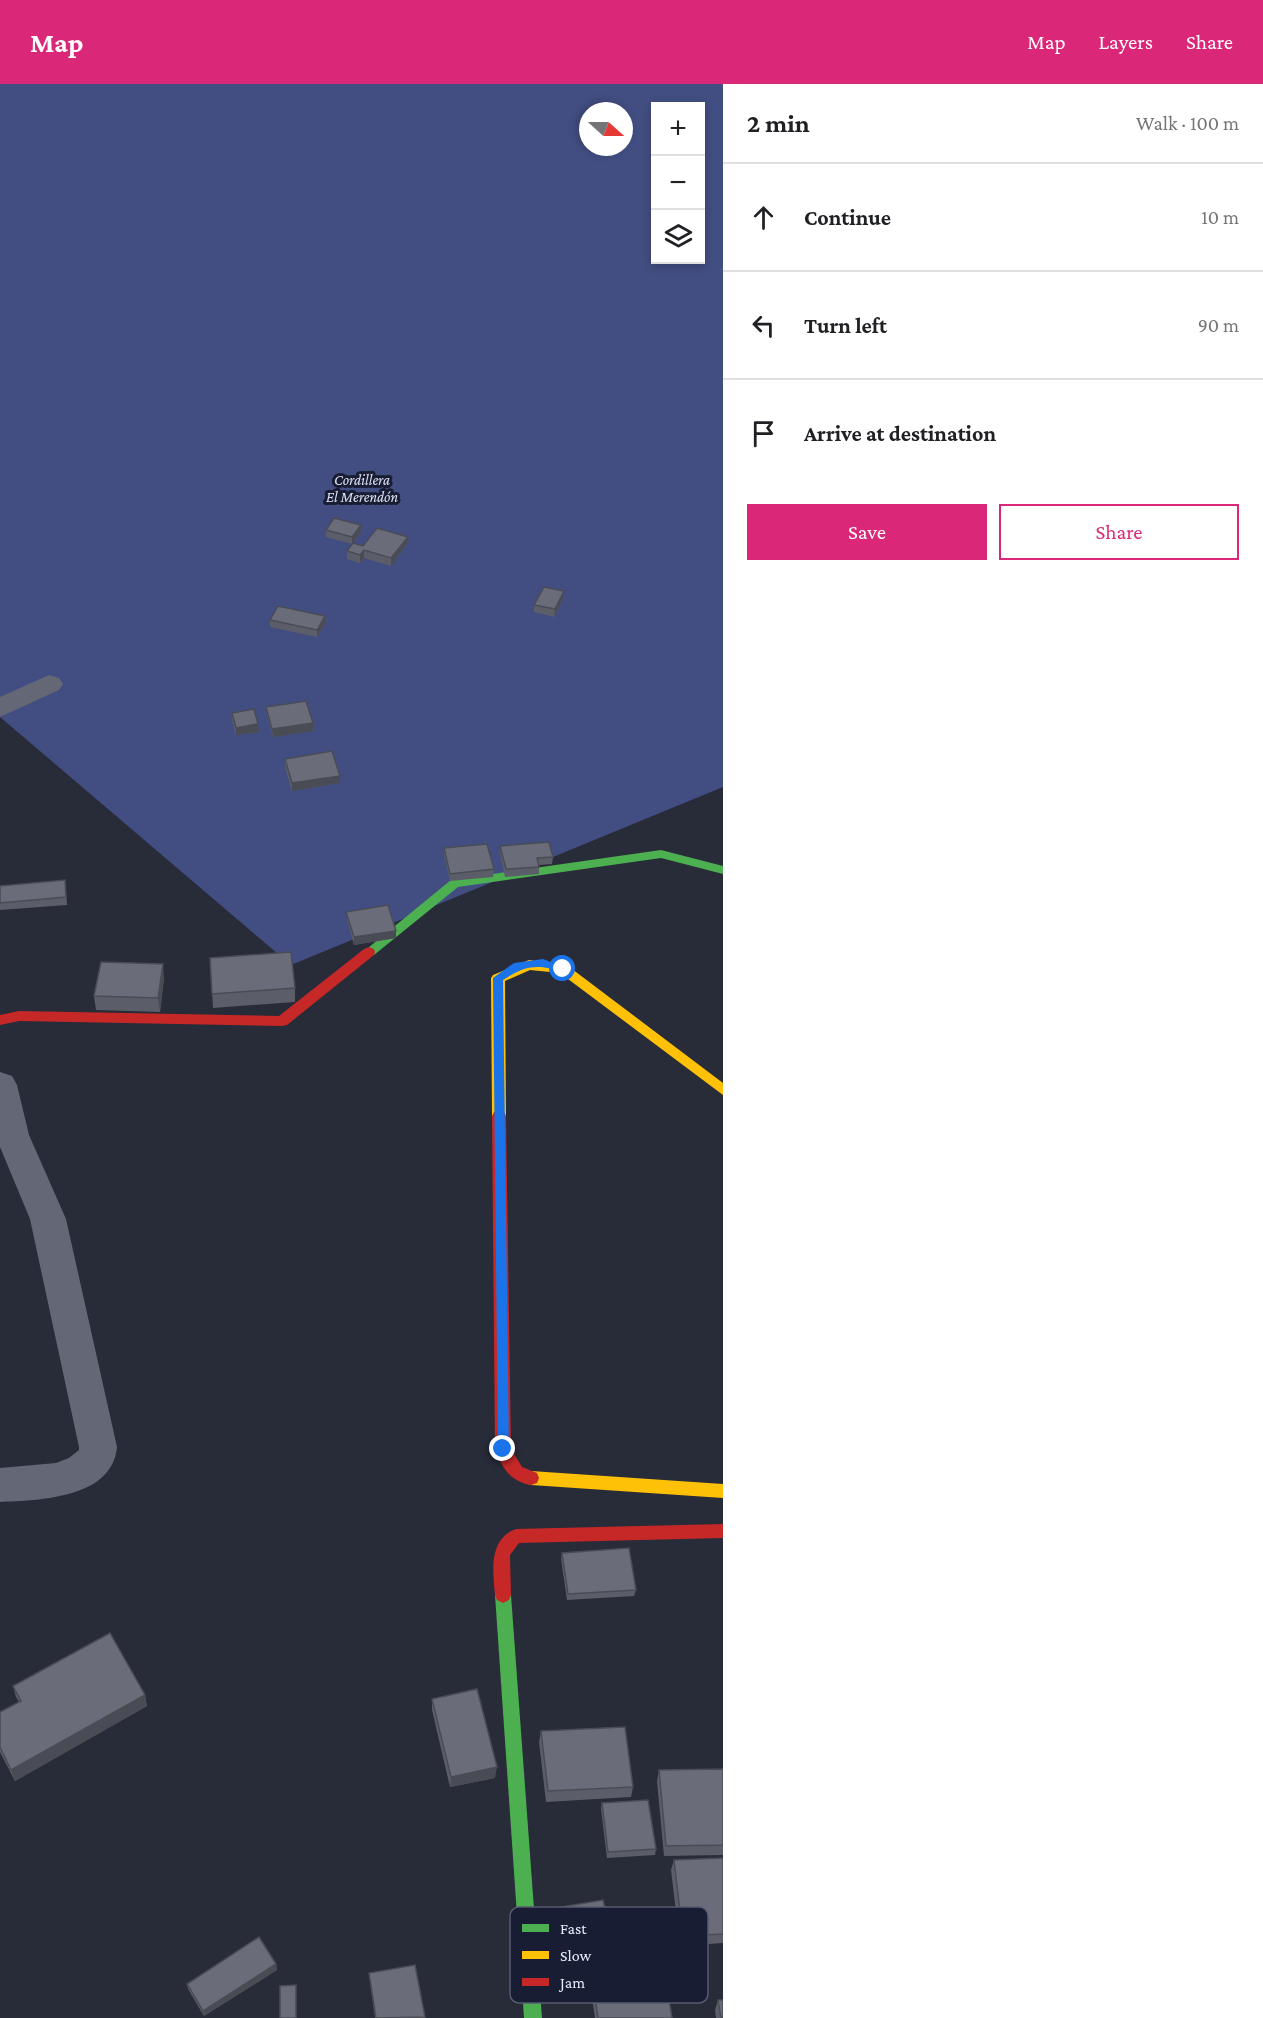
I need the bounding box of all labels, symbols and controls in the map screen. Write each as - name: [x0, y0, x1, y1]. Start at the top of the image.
- text: Map: [30, 27, 83, 58]
- text: Map: [1027, 30, 1066, 54]
- text: Layers: [1099, 30, 1153, 54]
- text: Share: [1186, 30, 1233, 54]
- north arrow: [579, 102, 633, 156]
- map controls: [651, 102, 705, 264]
- button: +: [651, 102, 705, 156]
- text: 2 min: [747, 109, 810, 138]
- text: Walk · 100 m: [1136, 112, 1239, 134]
- button: −: [651, 156, 705, 210]
- icon: ahead: [747, 201, 780, 234]
- text: Continue: [804, 205, 891, 230]
- text: 10 m: [1201, 206, 1239, 228]
- button: layers: [651, 210, 705, 264]
- icon: left: [747, 309, 780, 342]
- text: Turn left: [804, 313, 887, 338]
- text: 90 m: [1198, 314, 1239, 336]
- icon: arrive: [747, 417, 780, 450]
- text: Arrive at destination: [804, 421, 996, 446]
- park label: Cordillera El Merendón: [326, 472, 398, 505]
- button: Save: [747, 504, 987, 560]
- button: Share: [999, 504, 1239, 560]
- route start: [549, 955, 575, 981]
- route end: [489, 1435, 515, 1461]
- legend: [510, 1907, 708, 2003]
- text: Fast: [560, 1920, 587, 1937]
- text: Slow: [560, 1947, 592, 1964]
- text: Jam: [558, 1974, 585, 1992]

